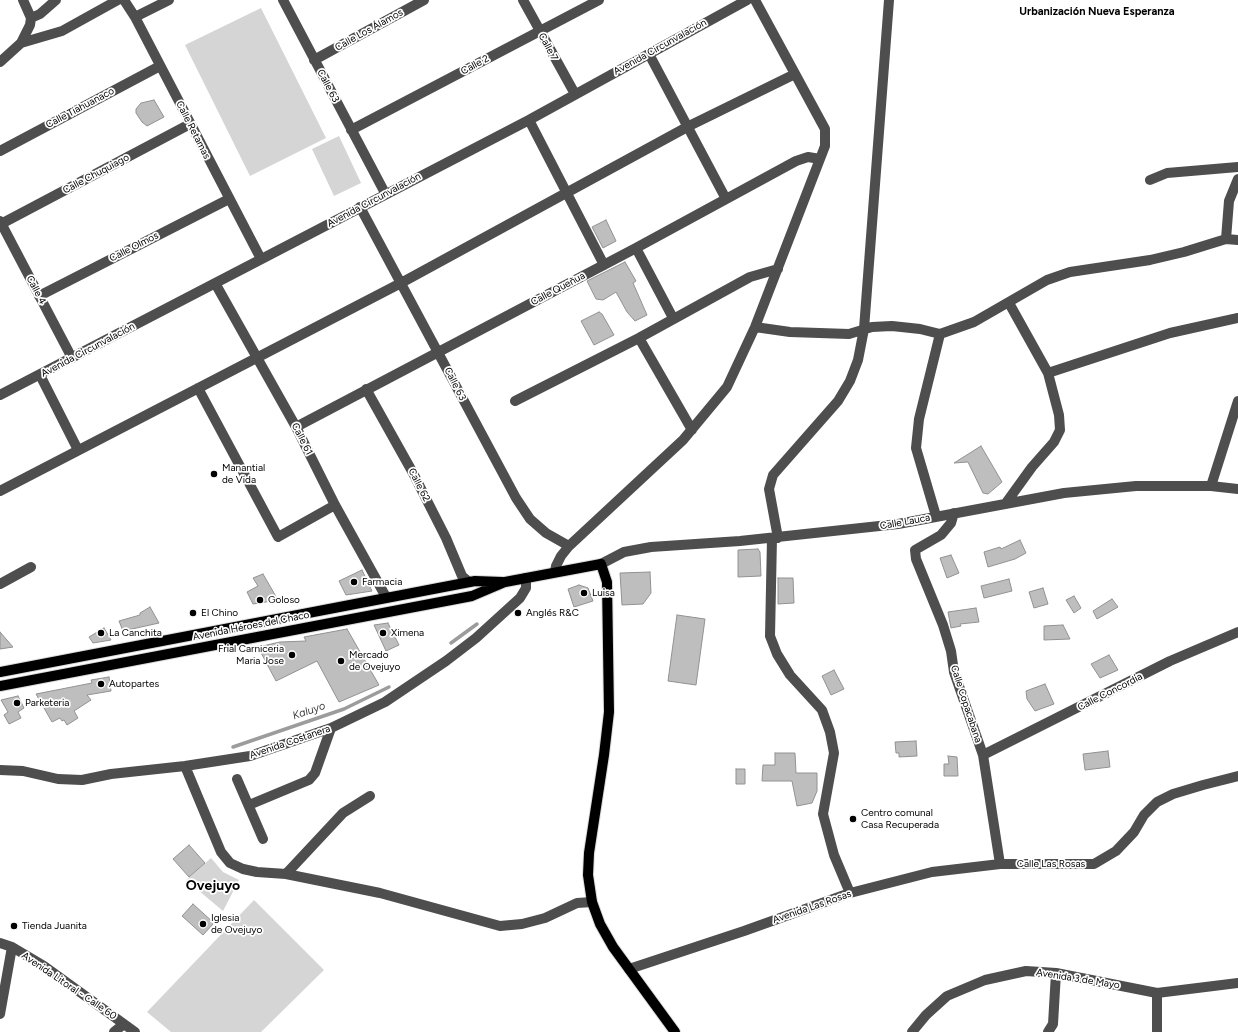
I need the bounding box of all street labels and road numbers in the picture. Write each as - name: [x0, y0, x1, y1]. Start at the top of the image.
- street label: Calle Los Álamos: [333, 6, 405, 54]
- street label: Avenida Circunvalación: [611, 16, 709, 78]
- street label: Calle 7: [535, 31, 561, 63]
- street label: Calle 2: [459, 53, 491, 77]
- street label: Calle 63: [314, 67, 342, 105]
- street label: Calle Tiahuanaco: [44, 85, 116, 131]
- street label: Calle Retamas: [173, 99, 213, 161]
- street label: Calle Chuquiago: [61, 151, 131, 197]
- street label: Avenida Circunvalación: [325, 170, 423, 230]
- street label: Calle Olmos: [107, 229, 161, 265]
- street label: Calle Queñua: [529, 270, 587, 308]
- street label: Calle 4: [23, 274, 49, 306]
- street label: Avenida Circunvalación: [39, 320, 137, 380]
- street label: Calle 63: [442, 365, 468, 403]
- street label: Calle 61: [289, 421, 315, 457]
- street label: Calle 62: [406, 466, 432, 504]
- street label: Calle Lauca: [879, 512, 931, 532]
- street label: Avenida Héroes del Chaco: [192, 609, 310, 643]
- street label: Calle Copacabana: [948, 664, 984, 744]
- street label: Calle Concordia: [1076, 671, 1144, 713]
- street label: Avenida Costanera: [248, 723, 332, 761]
- street label: Calle Las Rosas: [1017, 858, 1085, 870]
- street label: Avenida Las Rosas: [771, 888, 853, 926]
- street label: Avenida Litoral - Calle 60: [19, 950, 119, 1022]
- street label: Avenida 3 de Mayo: [1035, 966, 1121, 992]

